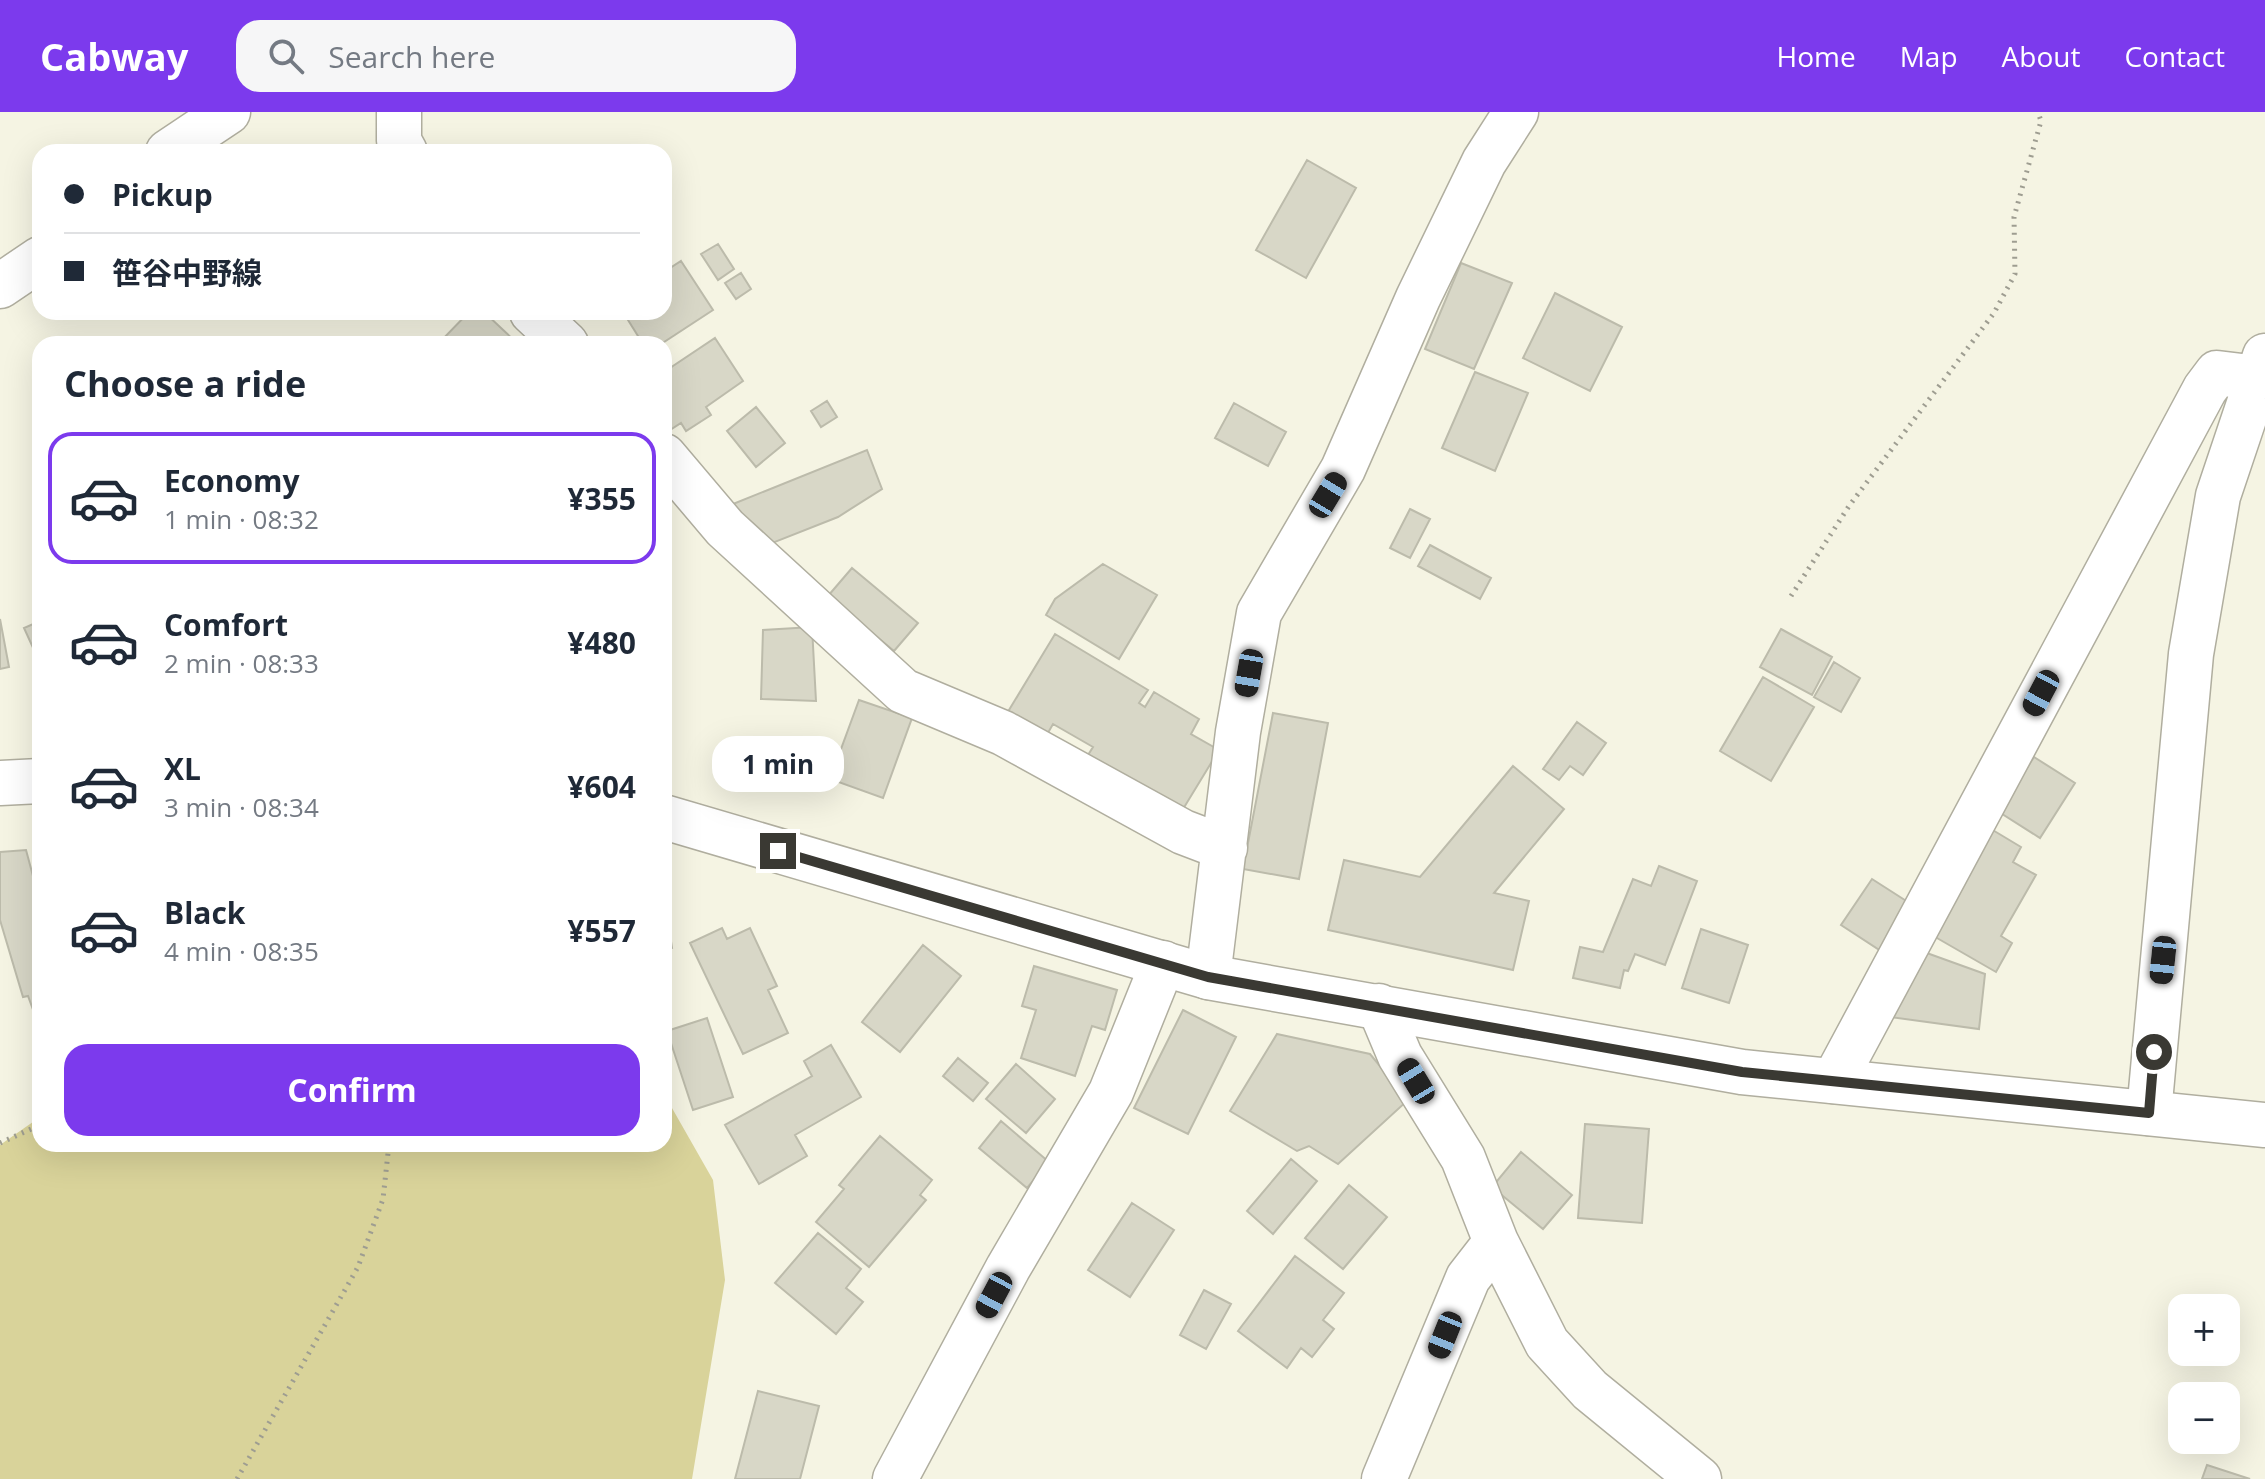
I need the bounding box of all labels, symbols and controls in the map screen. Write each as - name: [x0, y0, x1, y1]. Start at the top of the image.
- search box: [236, 20, 796, 92]
- text: Cabway: [40, 30, 188, 82]
- icon: search: [264, 34, 308, 78]
- text: Search here: [328, 36, 495, 77]
- text: Home: [1777, 37, 1856, 75]
- text: Map: [1900, 37, 1958, 75]
- text: About: [2002, 37, 2080, 75]
- text: Contact: [2124, 37, 2225, 75]
- text: Pickup: [112, 174, 213, 215]
- text: 笹谷中野線: [112, 252, 262, 293]
- text: Choose a ride: [64, 359, 306, 408]
- text: Economy: [164, 460, 300, 501]
- icon: car: [68, 462, 140, 534]
- car: [1305, 468, 1351, 522]
- text: ¥355: [567, 478, 636, 519]
- text: 1 min · 08:32: [164, 501, 319, 537]
- text: Comfort: [164, 604, 288, 645]
- icon: car: [68, 606, 140, 678]
- text: ¥480: [567, 622, 636, 663]
- text: 2 min · 08:33: [164, 645, 319, 681]
- car: [1233, 647, 1265, 699]
- car: [2019, 666, 2063, 720]
- callout: 1 min: [712, 735, 844, 791]
- text: 1 min: [742, 746, 814, 782]
- text: XL: [164, 748, 201, 789]
- icon: car: [68, 750, 140, 822]
- text: ¥604: [567, 766, 636, 807]
- text: 3 min · 08:34: [164, 789, 319, 825]
- route end: [760, 833, 796, 869]
- text: Black: [164, 892, 245, 933]
- icon: car: [68, 894, 140, 966]
- text: ¥557: [567, 910, 636, 951]
- text: 4 min · 08:35: [164, 933, 319, 969]
- car: [2149, 935, 2177, 985]
- route start: [2136, 1034, 2172, 1070]
- button: Confirm: [64, 1044, 640, 1136]
- car: [1393, 1054, 1439, 1108]
- car: [972, 1268, 1016, 1322]
- map controls: [2168, 1294, 2240, 1454]
- button: +: [2168, 1294, 2240, 1366]
- car: [1425, 1308, 1465, 1362]
- button: −: [2168, 1382, 2240, 1454]

